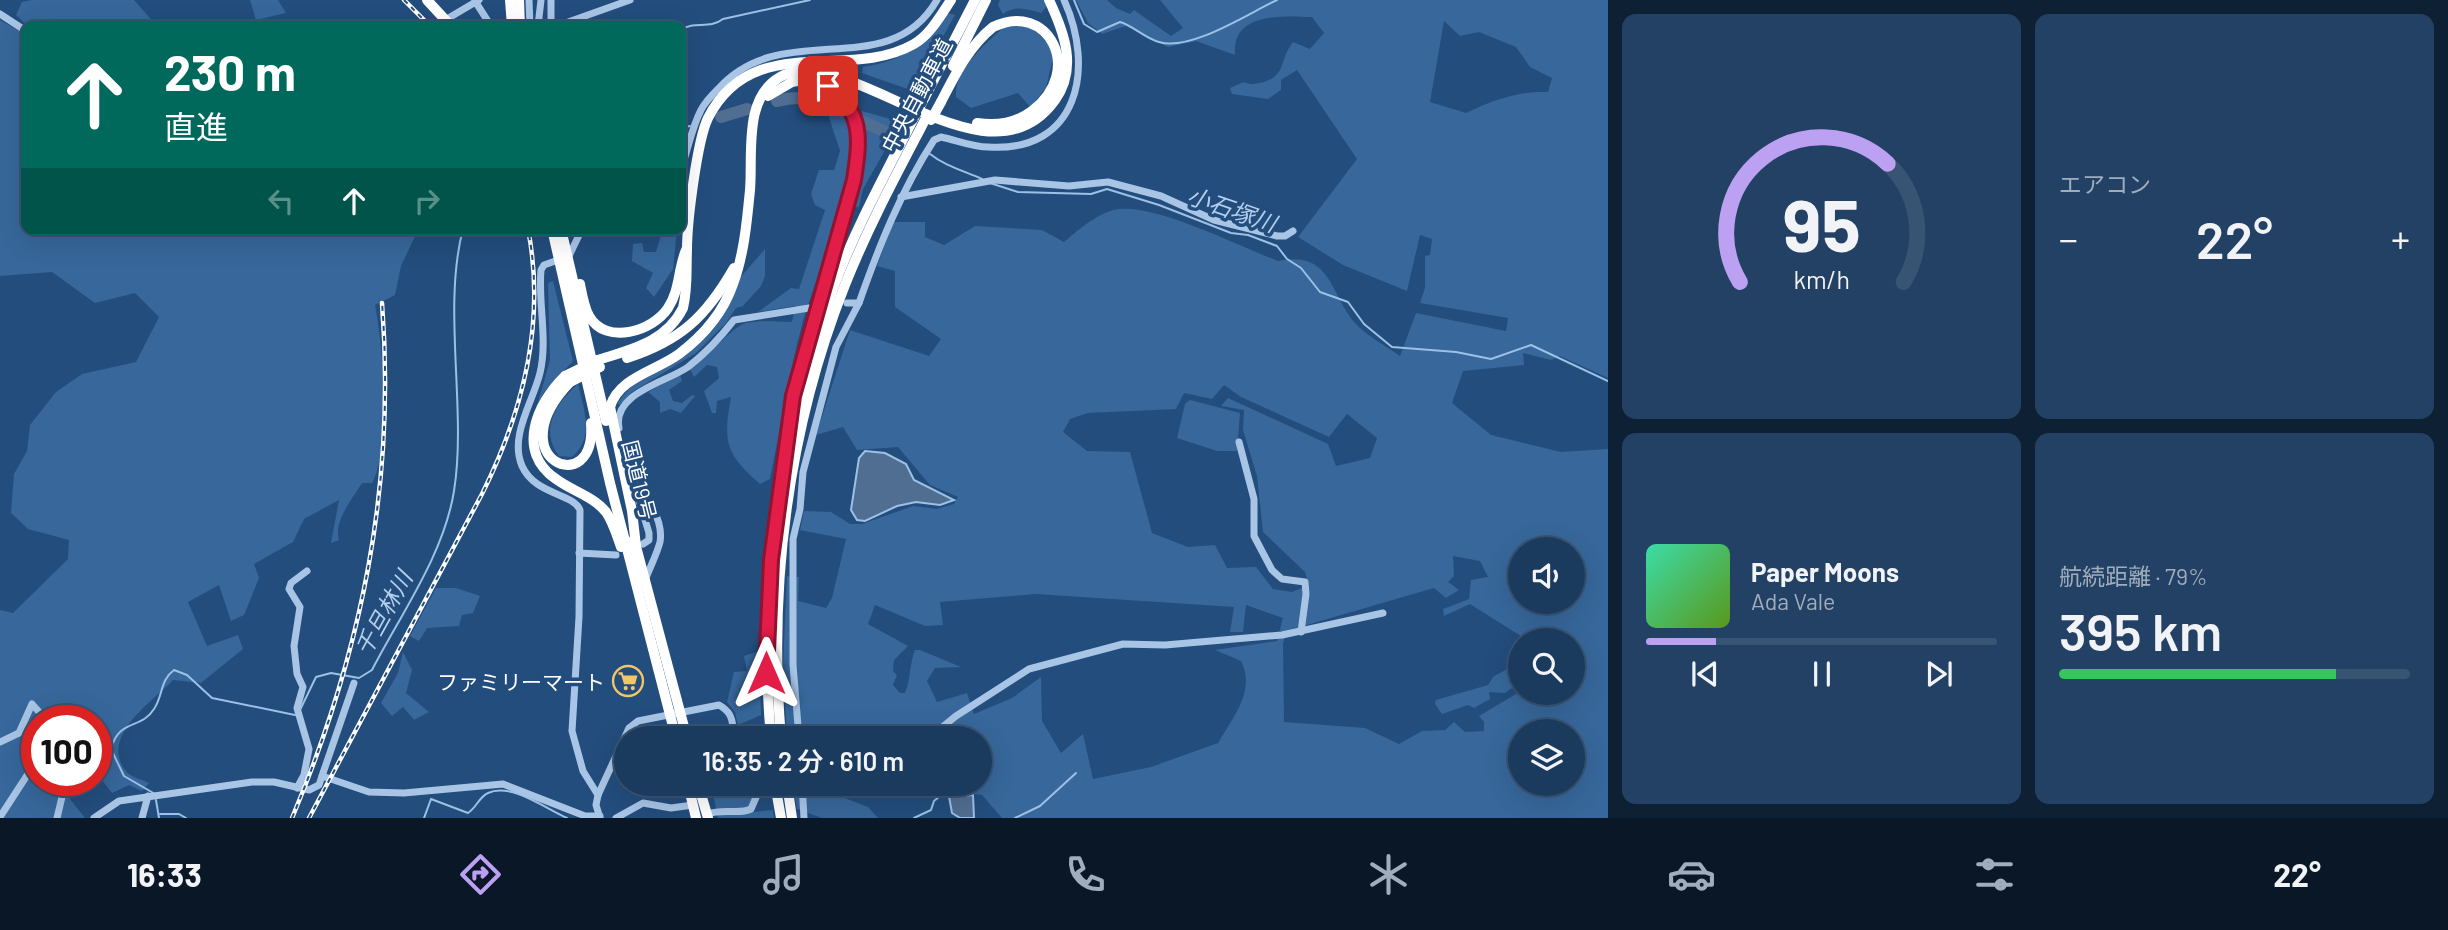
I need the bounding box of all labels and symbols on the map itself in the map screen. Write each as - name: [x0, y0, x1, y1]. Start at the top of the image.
- street label: 中央自動車道: [875, 34, 957, 156]
- pin: [798, 56, 858, 116]
- water label: 小石塚川: [1184, 181, 1283, 238]
- street label: 国道19号: [618, 438, 662, 522]
- water label: 千旦林川: [348, 563, 419, 660]
- position arrow: [729, 636, 803, 710]
- supermarket icon: ファミリーマート: [611, 664, 645, 698]
- place label: ファミリーマート: [437, 669, 605, 694]
- speed limit sign: 100: [21, 705, 112, 796]

